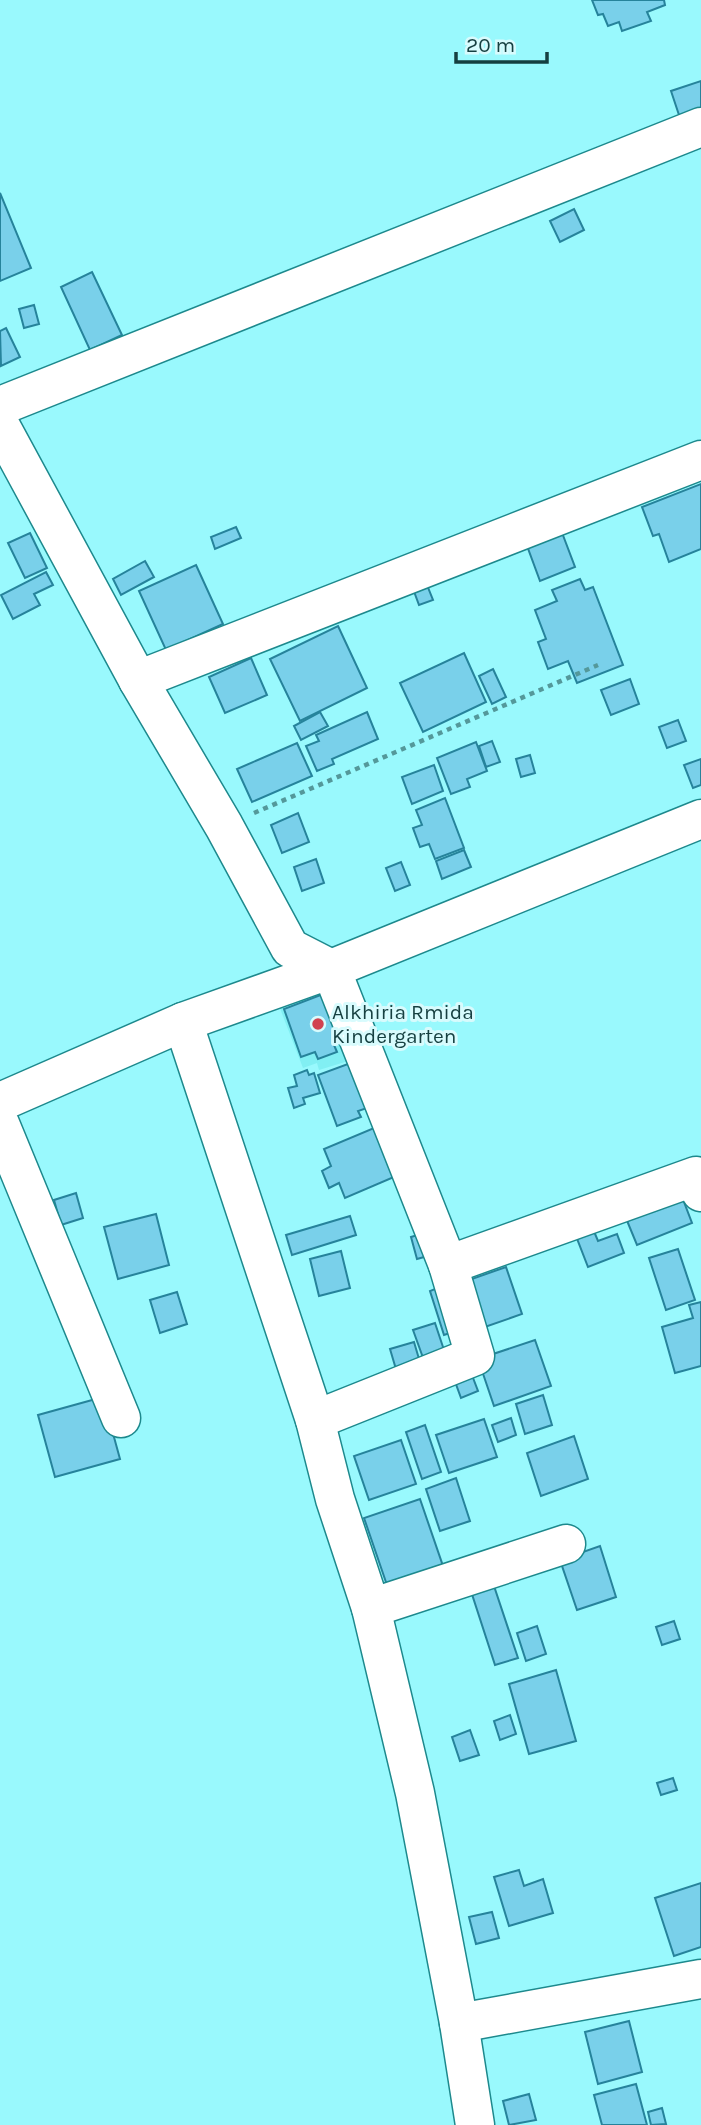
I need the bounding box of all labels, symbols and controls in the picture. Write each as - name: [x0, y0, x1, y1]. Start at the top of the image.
- scale bar: [456, 21, 547, 65]
- text: 20 m: [466, 33, 515, 57]
- place label: Alkhiria Rmida Kindergarten: [332, 1000, 474, 1048]
- marker: Alkhiria Rmida Kindergarten: [310, 1016, 326, 1032]

